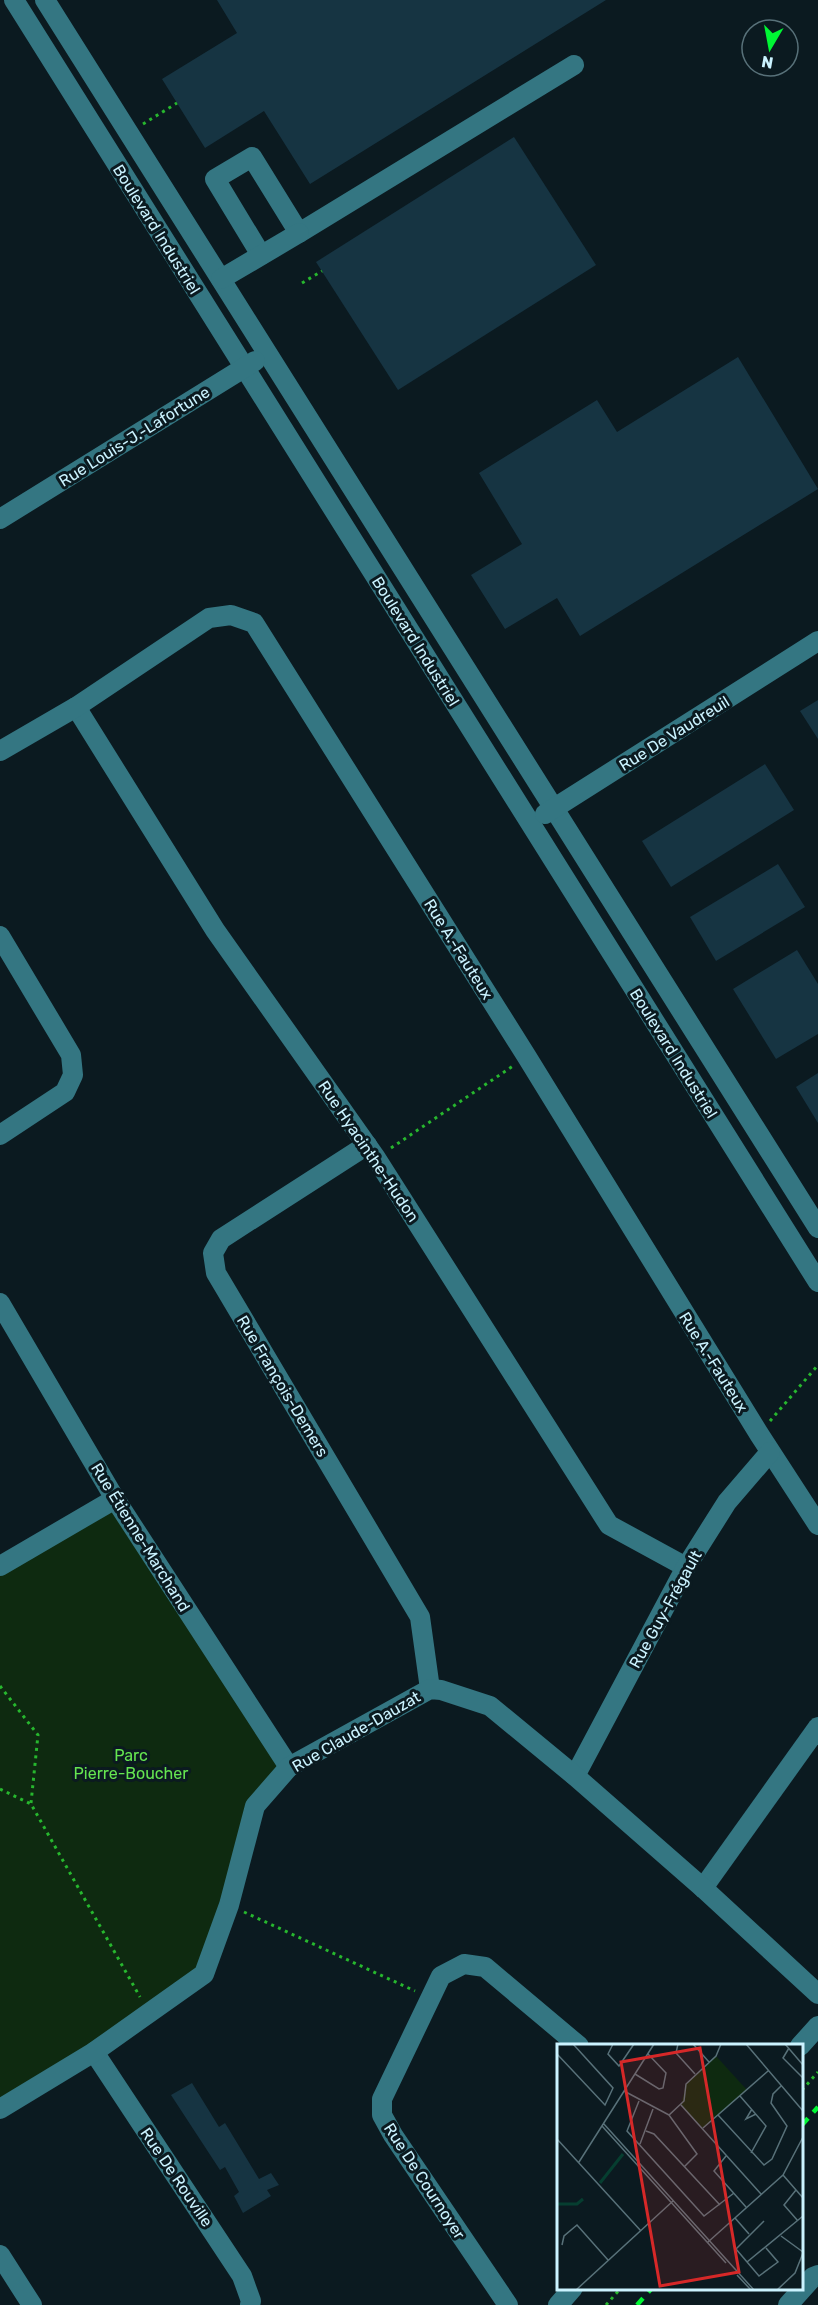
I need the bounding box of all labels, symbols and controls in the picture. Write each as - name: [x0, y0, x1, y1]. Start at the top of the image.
- north arrow: [740, 18, 800, 78]
- text: N: [760, 52, 775, 73]
- street label: Boulevard Industriel: [109, 161, 204, 298]
- street label: Rue Louis-J.-Lafortune: [55, 382, 213, 491]
- street label: Boulevard Industriel: [368, 573, 463, 710]
- street label: Rue De Vaudreuil: [616, 692, 733, 775]
- street label: Rue A.-Fauteux: [420, 895, 497, 1003]
- street label: Boulevard Industriel: [626, 985, 721, 1122]
- street label: Rue Hyacinthe-Hudon: [314, 1077, 423, 1225]
- street label: Rue A.-Fauteux: [675, 1308, 752, 1416]
- street label: Rue François-Demers: [233, 1312, 332, 1460]
- street label: Rue Étienne-Marchand: [87, 1459, 194, 1615]
- street label: Rue Guy-Frégault: [625, 1547, 706, 1671]
- street label: Rue Claude-Dauzat: [289, 1687, 424, 1776]
- park label: Parc Pierre-Boucher: [74, 1746, 188, 1783]
- inset map: [557, 2044, 803, 2290]
- street label: Rue De Cournoyer: [380, 2120, 469, 2243]
- street label: Rue De Rouville: [136, 2124, 217, 2231]

